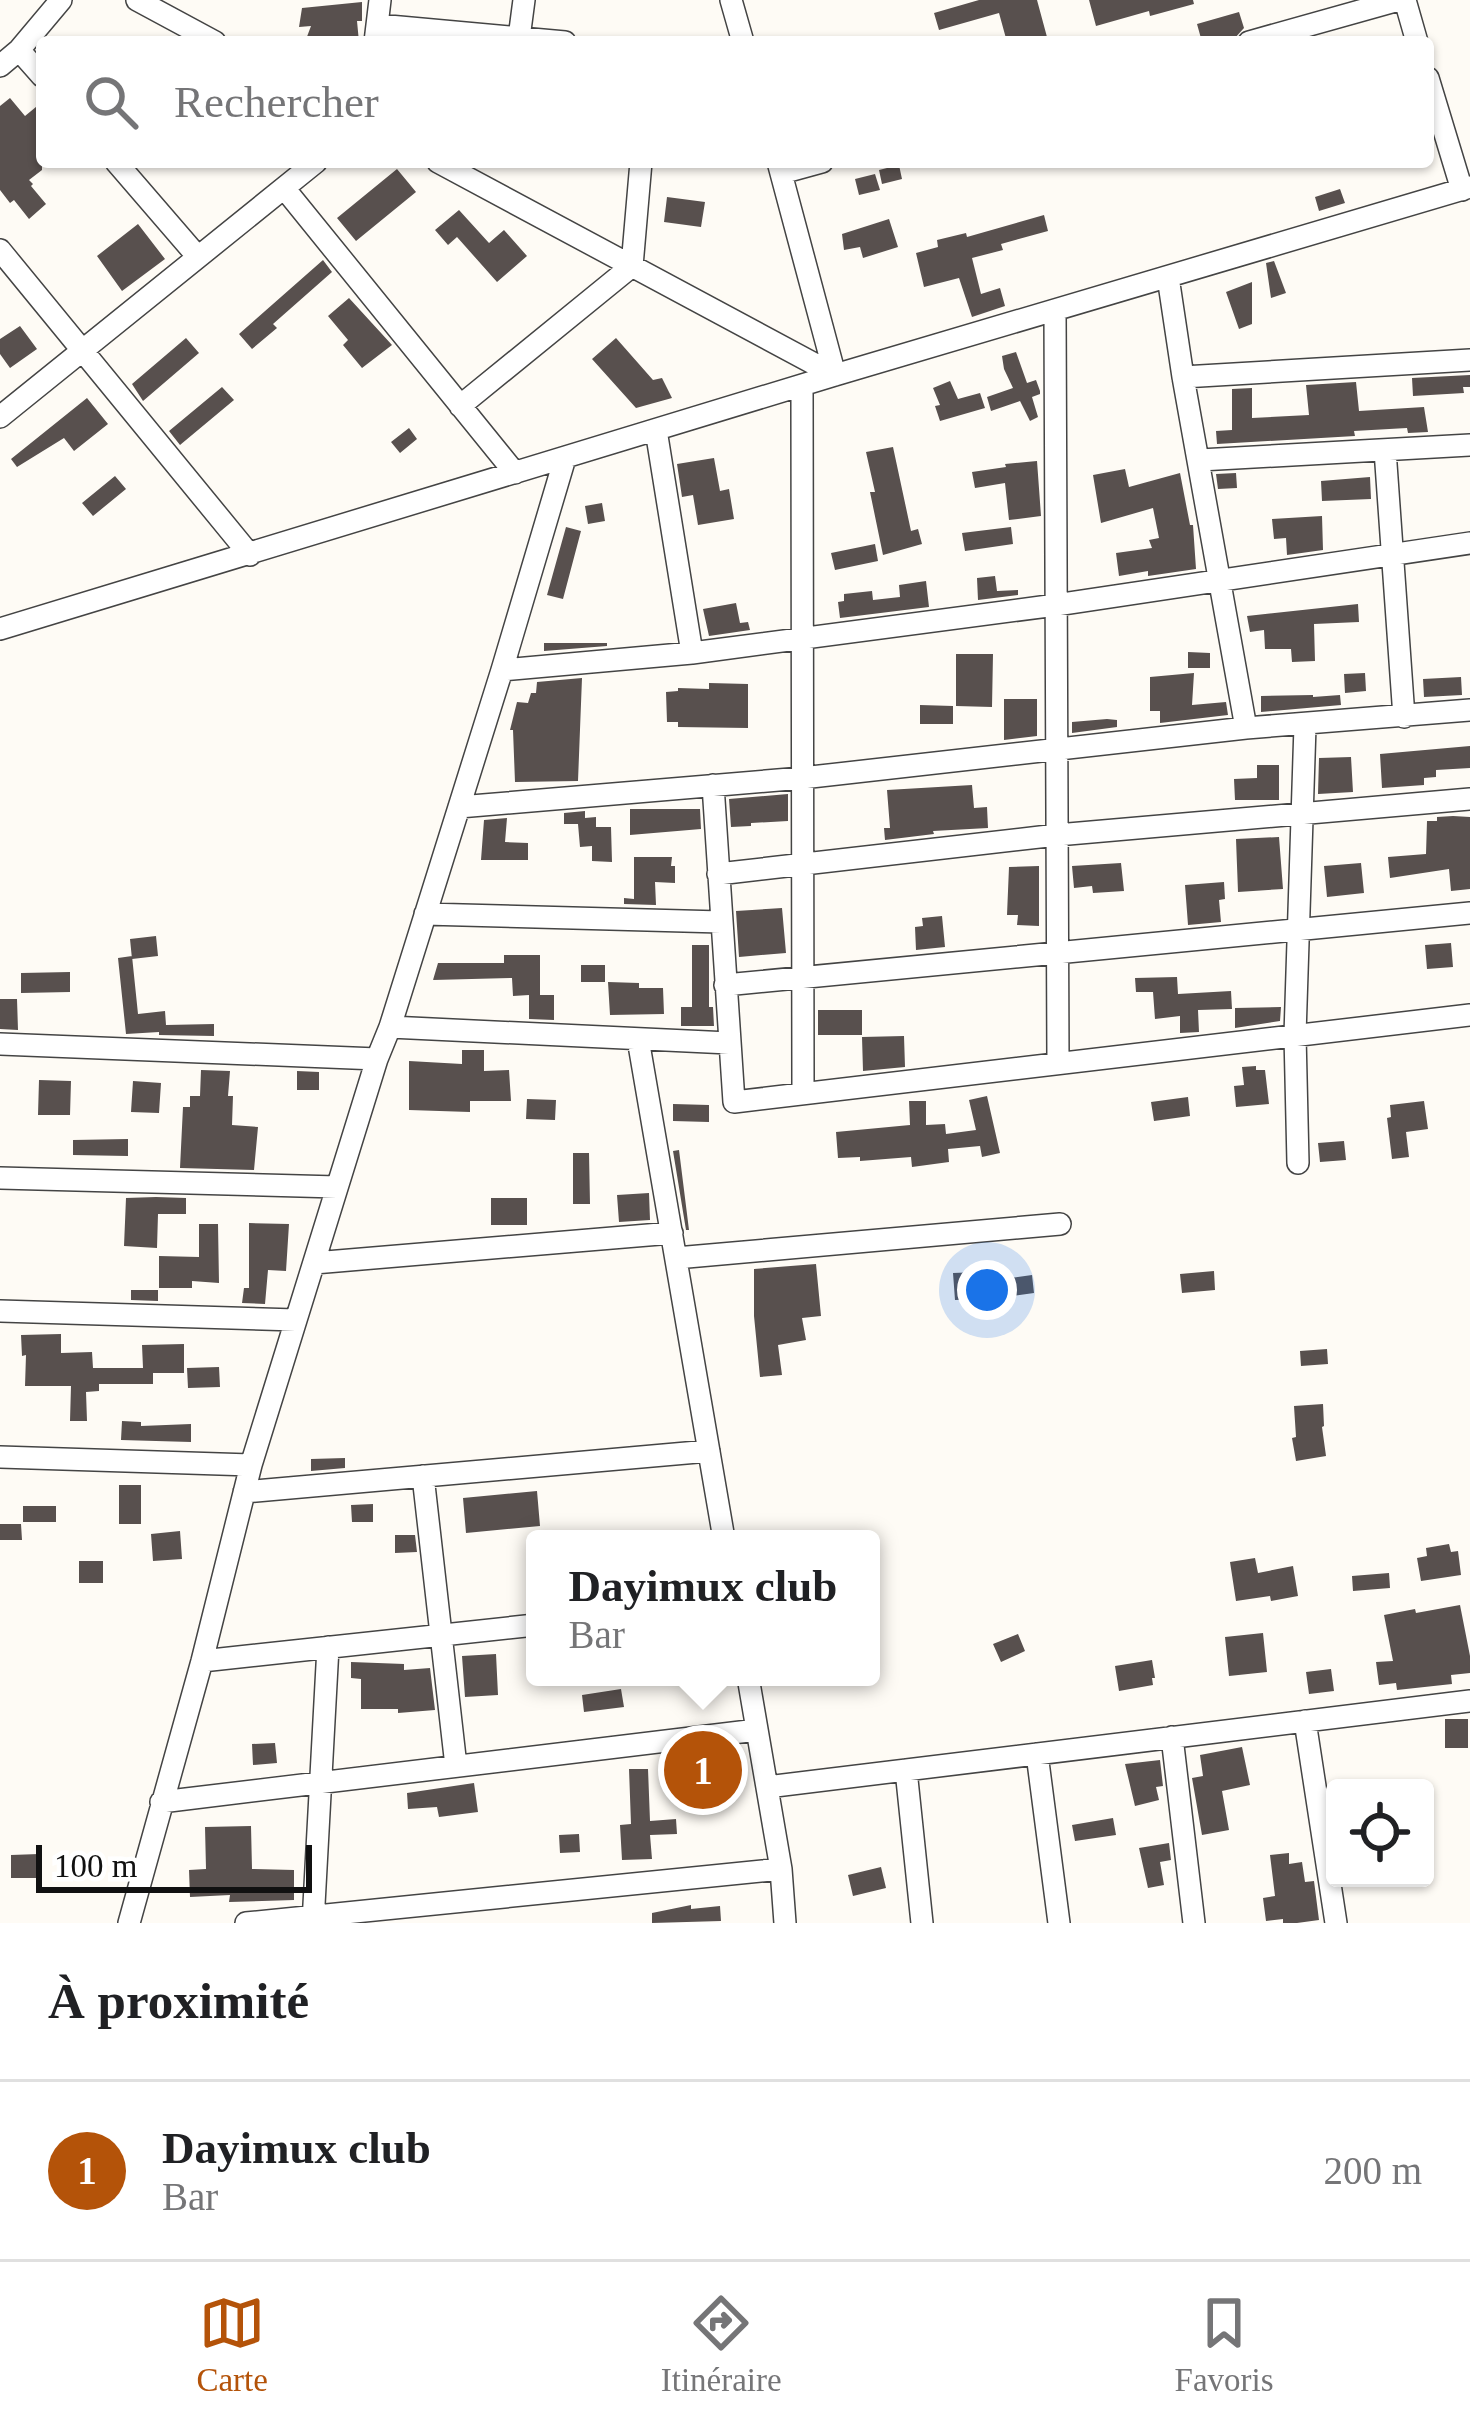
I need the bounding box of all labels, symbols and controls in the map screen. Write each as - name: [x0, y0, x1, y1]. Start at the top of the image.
- search box: [36, 36, 1434, 168]
- icon: search: [78, 69, 144, 135]
- text: Rechercher: [174, 77, 379, 127]
- your location: [957, 1260, 1017, 1320]
- popup: [526, 1530, 880, 1686]
- text: Dayimux club: [569, 1561, 837, 1611]
- text: Bar: [569, 1613, 625, 1656]
- pin: 1: [664, 1725, 742, 1815]
- map controls: [1326, 1779, 1434, 1887]
- button: locate: [1326, 1779, 1434, 1887]
- scale bar: [36, 1839, 312, 1892]
- text: 100 m: [54, 1848, 137, 1884]
- text: À proximité: [48, 1973, 309, 2029]
- text: Dayimux club: [162, 2123, 431, 2173]
- text: 1: [77, 2149, 97, 2192]
- text: 200 m: [1323, 2149, 1422, 2192]
- text: Bar: [162, 2175, 218, 2218]
- tab: Carte: [196, 2290, 268, 2399]
- tab: Itinéraire: [661, 2290, 782, 2399]
- tab: Favoris: [1175, 2290, 1274, 2399]

